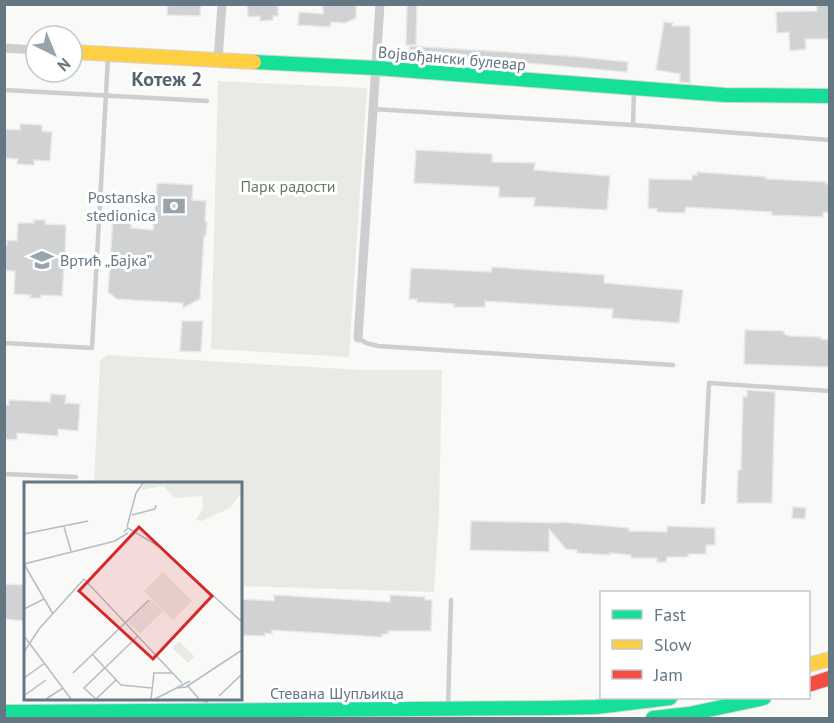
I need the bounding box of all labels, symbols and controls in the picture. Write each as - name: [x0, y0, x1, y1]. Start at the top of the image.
- north arrow: [24, 24, 84, 84]
- street label: Војвођански булевар: [377, 42, 527, 74]
- text: N: [54, 54, 75, 76]
- district label: Котеж 2: [132, 66, 202, 92]
- park label: Парк радости: [241, 176, 335, 196]
- place label: Postanska stedionica: [86, 187, 156, 225]
- bank icon: Postanska stedionica: [161, 193, 187, 219]
- school or university icon: Вртић „Бајка”: [29, 247, 55, 273]
- place label: Вртић „Бајка”: [60, 250, 152, 270]
- inset map: [24, 482, 242, 699]
- legend: [600, 591, 810, 699]
- text: Fast: [654, 603, 686, 626]
- text: Slow: [654, 633, 692, 656]
- text: Jam: [653, 663, 683, 686]
- street label: Стевана Шупљикца: [270, 683, 404, 703]

